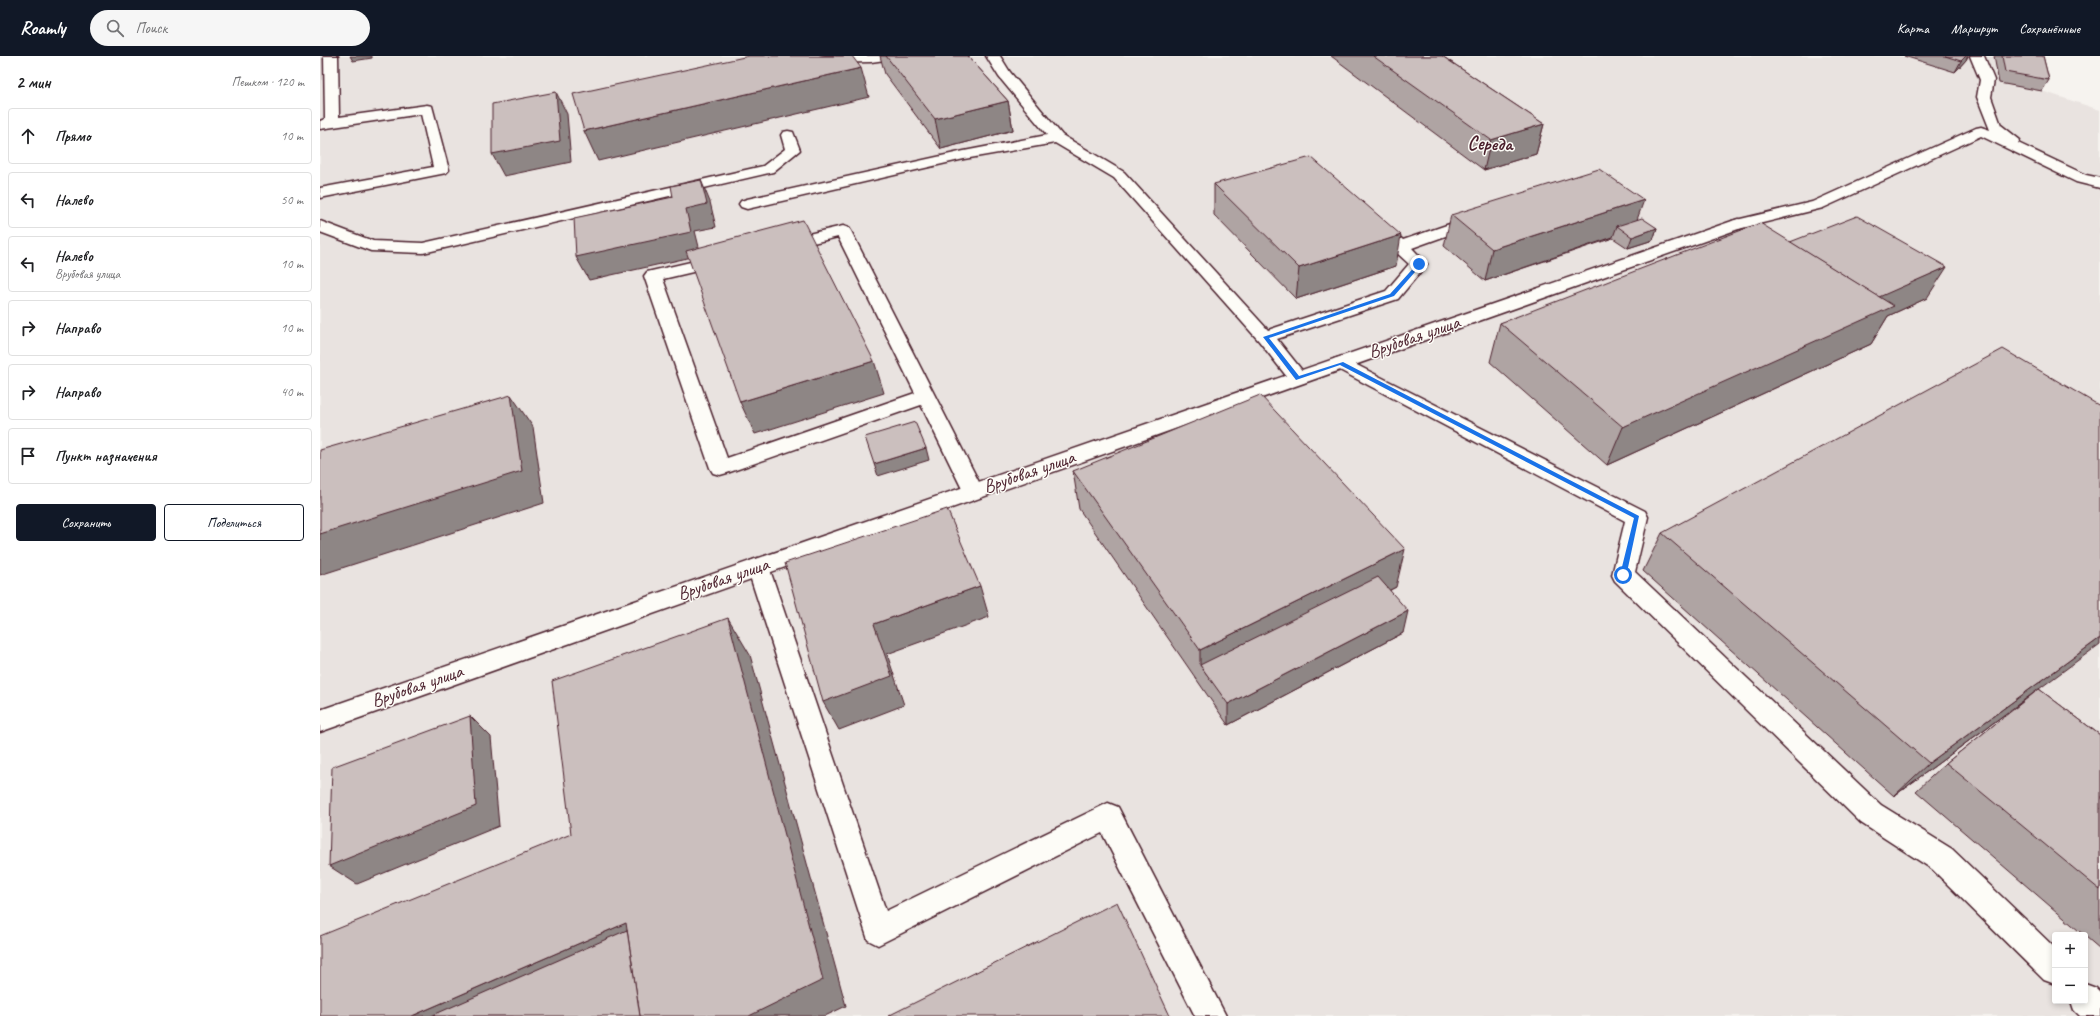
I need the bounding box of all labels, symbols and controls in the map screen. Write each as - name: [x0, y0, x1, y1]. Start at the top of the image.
- search box: [90, 10, 370, 46]
- text: Roamly: [20, 16, 66, 40]
- icon: search: [104, 17, 126, 39]
- text: Поиск: [136, 19, 167, 38]
- text: Карта: [1897, 20, 1929, 37]
- text: Маршрут: [1951, 20, 1997, 37]
- text: Сохранённые: [2019, 20, 2080, 37]
- text: 2 мин: [16, 72, 51, 93]
- text: Пешком · 120 m: [231, 74, 304, 90]
- icon: ahead: [17, 125, 39, 147]
- text: Прямо: [55, 127, 91, 146]
- text: 10 m: [281, 128, 303, 144]
- district label: Середа: [1468, 132, 1514, 156]
- icon: left: [17, 189, 39, 211]
- text: Налево: [55, 191, 93, 210]
- text: 50 m: [281, 192, 303, 208]
- text: Налево: [55, 247, 93, 266]
- icon: left: [17, 253, 39, 275]
- route end: [1410, 255, 1428, 273]
- text: 10 m: [281, 256, 303, 272]
- text: Врубовая улица: [55, 266, 120, 282]
- street label: Врубовая улица: [1365, 310, 1465, 364]
- icon: right: [17, 317, 39, 339]
- text: Направо: [55, 319, 101, 338]
- text: 10 m: [281, 320, 303, 336]
- icon: right: [17, 381, 39, 403]
- text: Направо: [55, 383, 101, 402]
- text: 40 m: [281, 384, 303, 400]
- icon: arrive: [17, 445, 39, 467]
- street label: Врубовая улица: [980, 445, 1080, 499]
- text: Пункт назначения: [55, 447, 157, 466]
- button: Сохранить: [16, 504, 156, 541]
- button: Поделиться: [164, 504, 304, 541]
- street label: Врубовая улица: [674, 552, 774, 606]
- route start: [1614, 566, 1632, 584]
- street label: Врубовая улица: [368, 659, 468, 713]
- map controls: [2052, 932, 2088, 1004]
- button: +: [2052, 932, 2088, 968]
- button: −: [2052, 968, 2088, 1004]

